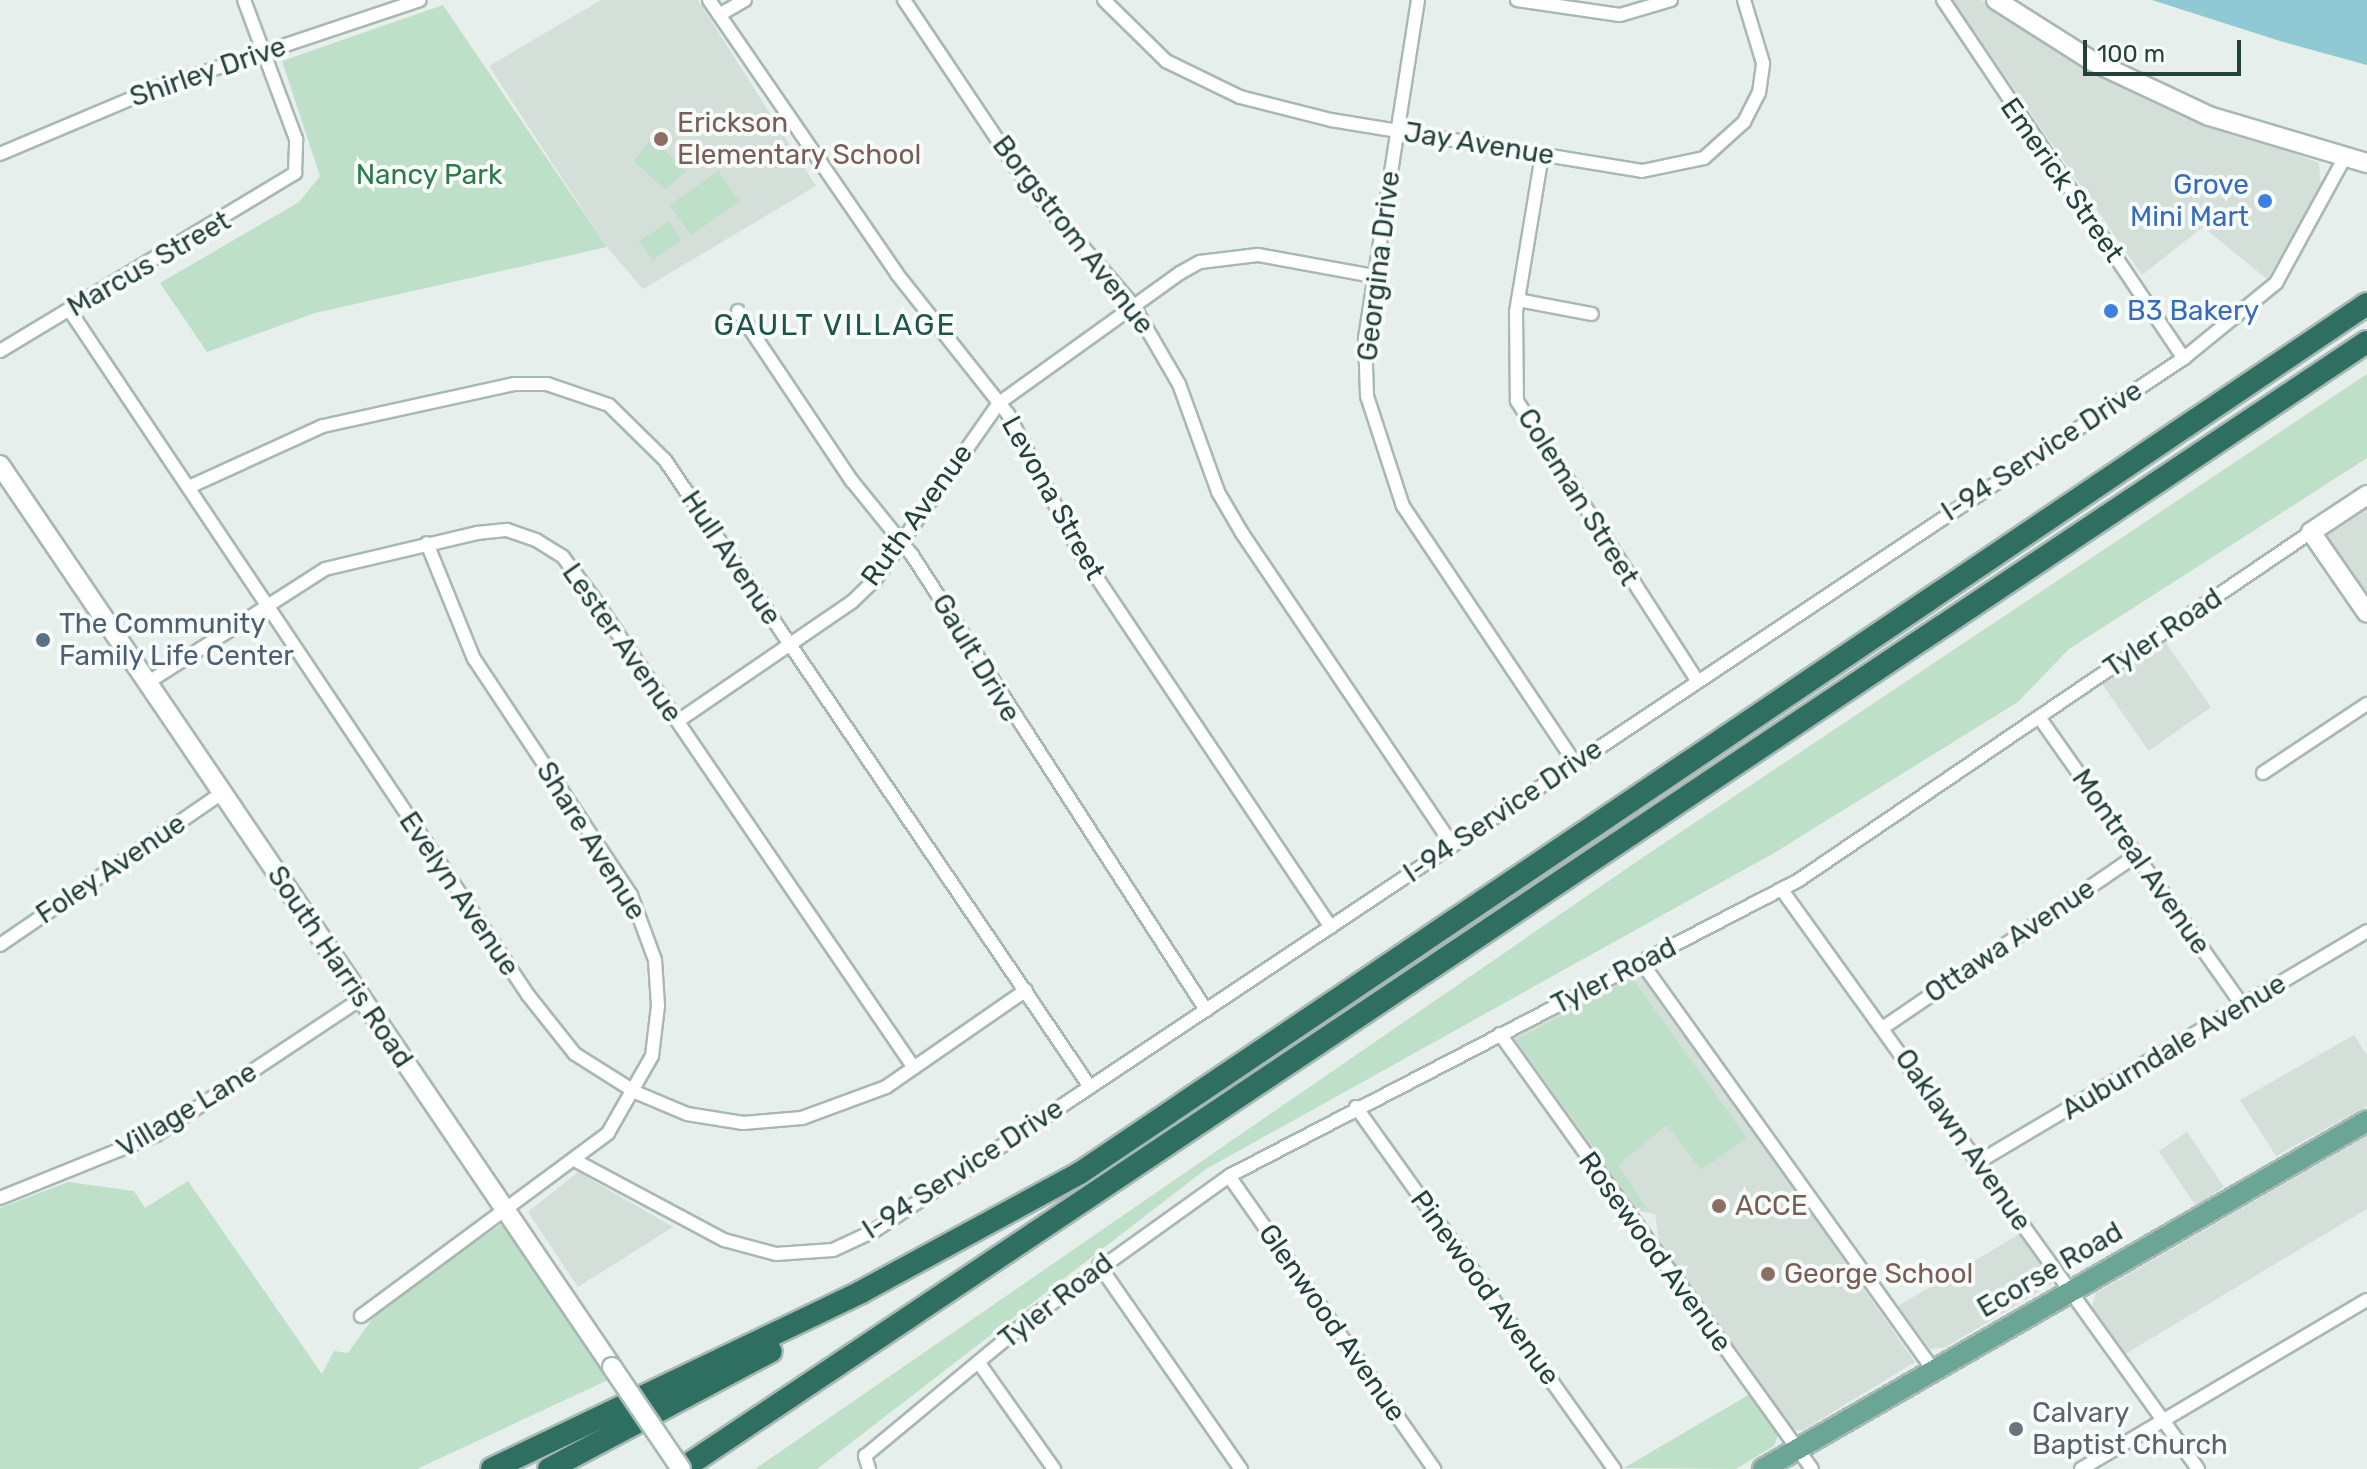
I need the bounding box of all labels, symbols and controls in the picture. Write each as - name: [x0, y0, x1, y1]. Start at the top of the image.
- scale bar: [2087, 24, 2245, 74]
- street label: Shirley Drive: [125, 29, 291, 115]
- text: 100 m: [2097, 40, 2165, 68]
- street label: Emerick Street: [1993, 91, 2131, 269]
- place label: Erickson Elementary School: [677, 106, 922, 172]
- street label: Jay Avenue: [1401, 115, 1557, 173]
- street label: Borgstrom Avenue: [985, 129, 1161, 341]
- marker: Erickson Elementary School: [652, 130, 670, 148]
- park label: Nancy Park: [355, 158, 503, 192]
- place label: Grove Mini Mart: [2130, 168, 2249, 234]
- street label: Georgina Drive: [1351, 169, 1407, 363]
- marker: Grove Mini Mart: [2256, 192, 2274, 210]
- street label: Marcus Street: [62, 204, 236, 324]
- place label: B3 Bakery: [2127, 294, 2259, 328]
- marker: B3 Bakery: [2102, 302, 2120, 320]
- district label: GAULT VILLAGE: [713, 307, 957, 343]
- street label: I-94 Service Drive: [1935, 374, 2149, 528]
- street label: Coleman Street: [1510, 402, 1646, 592]
- street label: Levona Street: [994, 410, 1112, 586]
- street label: Ruth Avenue: [854, 437, 980, 593]
- street label: Hull Avenue: [674, 484, 788, 632]
- street label: Lester Avenue: [554, 557, 690, 729]
- street label: Tyler Road: [2097, 581, 2229, 685]
- street label: Gault Drive: [925, 588, 1027, 728]
- place label: The Community Family Life Center: [59, 607, 295, 673]
- marker: The Community Family Life Center: [34, 631, 52, 649]
- street label: I-94 Service Drive: [1397, 732, 1609, 890]
- street label: Share Avenue: [529, 755, 653, 927]
- street label: Montreal Avenue: [2064, 763, 2218, 961]
- street label: Evelyn Avenue: [392, 805, 526, 983]
- street label: Foley Avenue: [29, 806, 193, 932]
- street label: South Harris Road: [260, 860, 420, 1074]
- street label: Ottawa Avenue: [1918, 872, 2102, 1010]
- street label: Tyler Road: [1546, 930, 1682, 1022]
- street label: Auburndale Avenue: [2056, 967, 2292, 1127]
- street label: Oaklawn Avenue: [1887, 1042, 2039, 1238]
- street label: Village Lane: [111, 1055, 263, 1165]
- street label: I-94 Service Drive: [856, 1092, 1070, 1246]
- street label: Rosewood Avenue: [1571, 1145, 1739, 1359]
- street label: Pinewood Avenue: [1403, 1184, 1567, 1392]
- place label: ACCE: [1735, 1189, 1808, 1223]
- marker: ACCE: [1710, 1197, 1728, 1215]
- street label: Ecorse Road: [1971, 1215, 2129, 1325]
- street label: Glenwood Avenue: [1251, 1217, 1413, 1429]
- street label: Tyler Road: [992, 1246, 1120, 1356]
- place label: George School: [1784, 1257, 1973, 1291]
- marker: George School: [1759, 1265, 1777, 1283]
- place label: Calvary Baptist Church: [2032, 1396, 2228, 1462]
- marker: Calvary Baptist Church: [2007, 1420, 2025, 1438]

